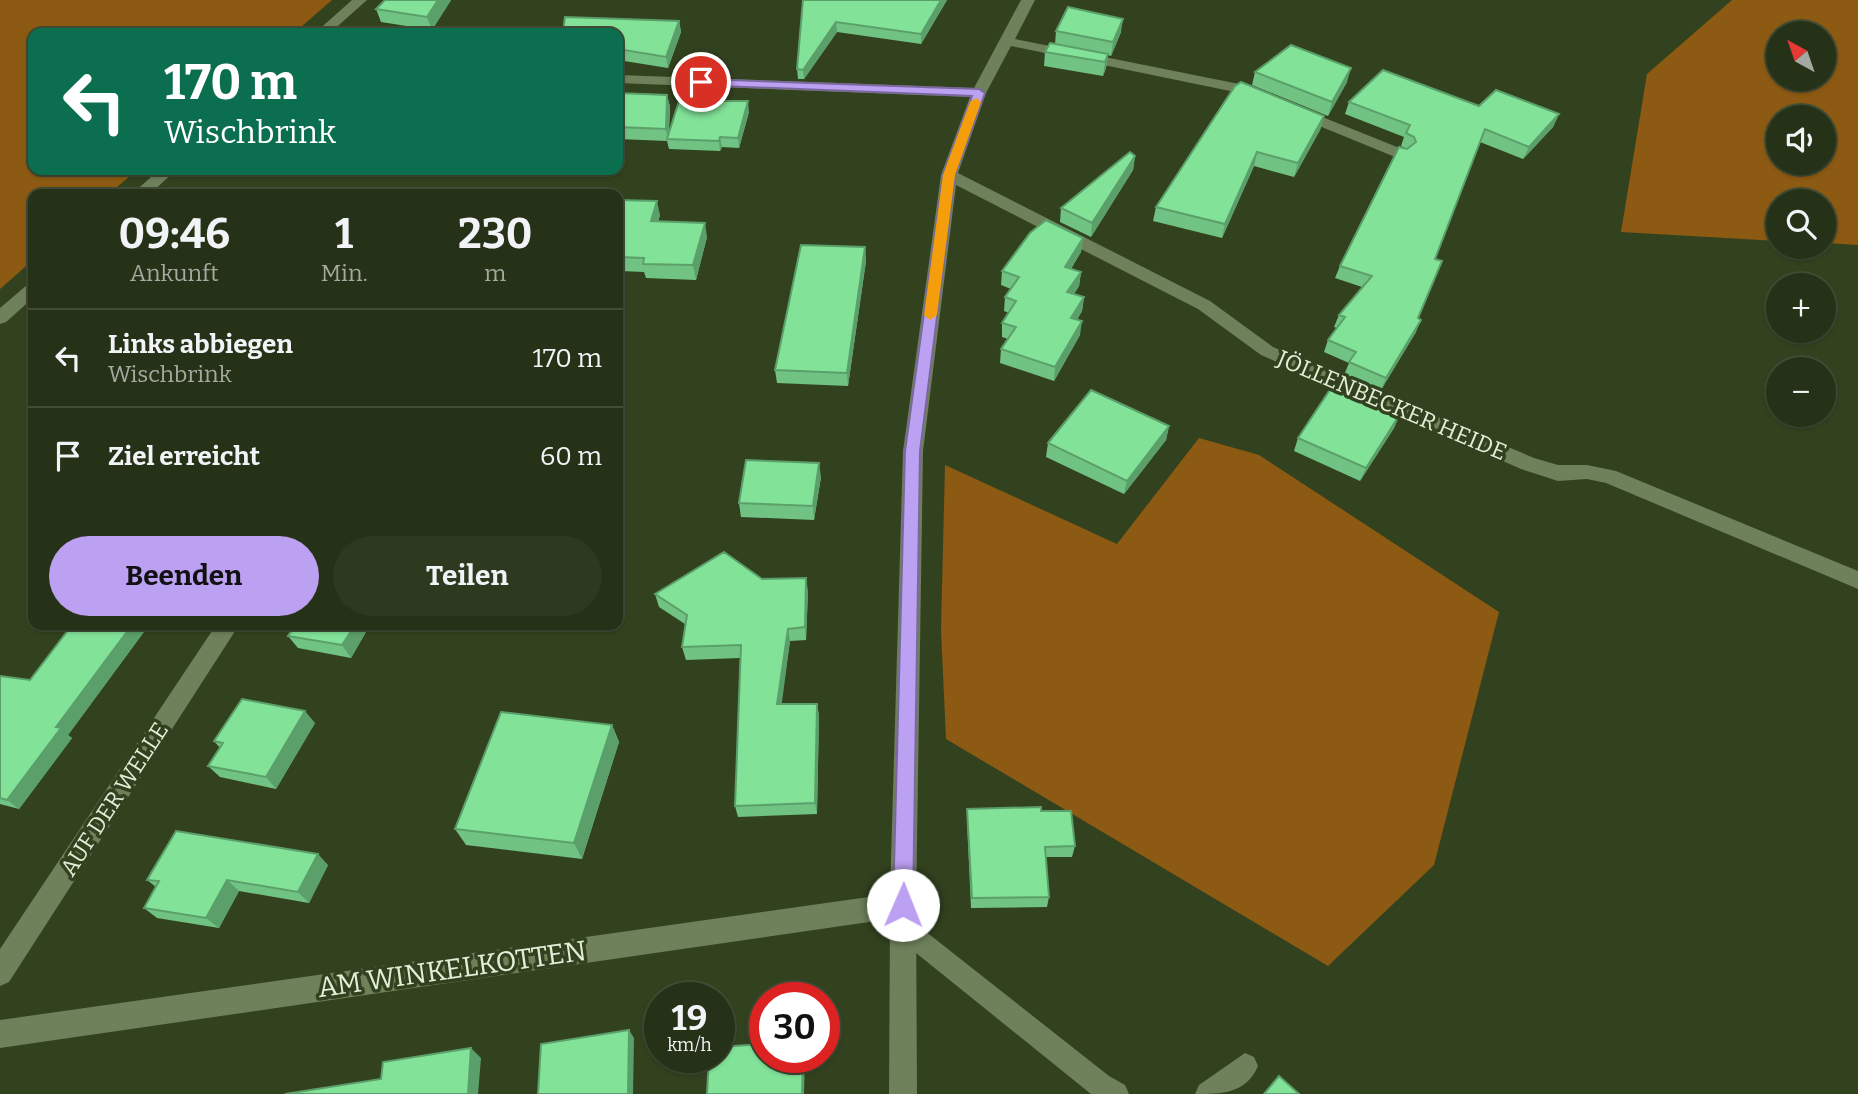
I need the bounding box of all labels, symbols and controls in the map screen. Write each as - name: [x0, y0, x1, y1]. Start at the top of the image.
- north arrow: [1766, 21, 1836, 91]
- map controls: [1766, 21, 1836, 427]
- pin: [671, 52, 731, 112]
- text: 170 m: [164, 53, 297, 112]
- icon: left: [49, 56, 140, 147]
- icon: arrive: [682, 63, 720, 101]
- button: sound: [1766, 105, 1836, 175]
- text: Wischbrink: [164, 113, 336, 151]
- button: search: [1766, 189, 1836, 259]
- text: 09:46: [118, 209, 230, 259]
- text: 1: [335, 209, 353, 259]
- text: 230: [458, 209, 533, 259]
- text: Ankunft: [130, 259, 219, 287]
- text: Min.: [321, 259, 368, 287]
- text: m: [484, 259, 506, 287]
- button: +: [1766, 273, 1836, 343]
- text: Links abbiegen: [108, 329, 293, 360]
- icon: left: [49, 339, 87, 377]
- text: 170 m: [532, 343, 602, 374]
- street label: JÖLLENBECKER HEIDE: [1272, 344, 1511, 466]
- button: −: [1766, 357, 1836, 427]
- text: Wischbrink: [108, 360, 232, 388]
- icon: arrive: [49, 437, 87, 475]
- text: Ziel erreicht: [108, 441, 260, 472]
- text: 60 m: [540, 441, 602, 472]
- button: Beenden: [49, 536, 319, 616]
- button: Teilen: [333, 536, 602, 616]
- street label: AUF DER WELLE: [54, 717, 174, 881]
- position arrow: [866, 868, 940, 942]
- street label: AM WINKELKOTTEN: [316, 934, 588, 1004]
- speed limit sign: 30: [749, 982, 840, 1073]
- text: 19: [672, 997, 707, 1039]
- text: km/h: [667, 1034, 712, 1056]

